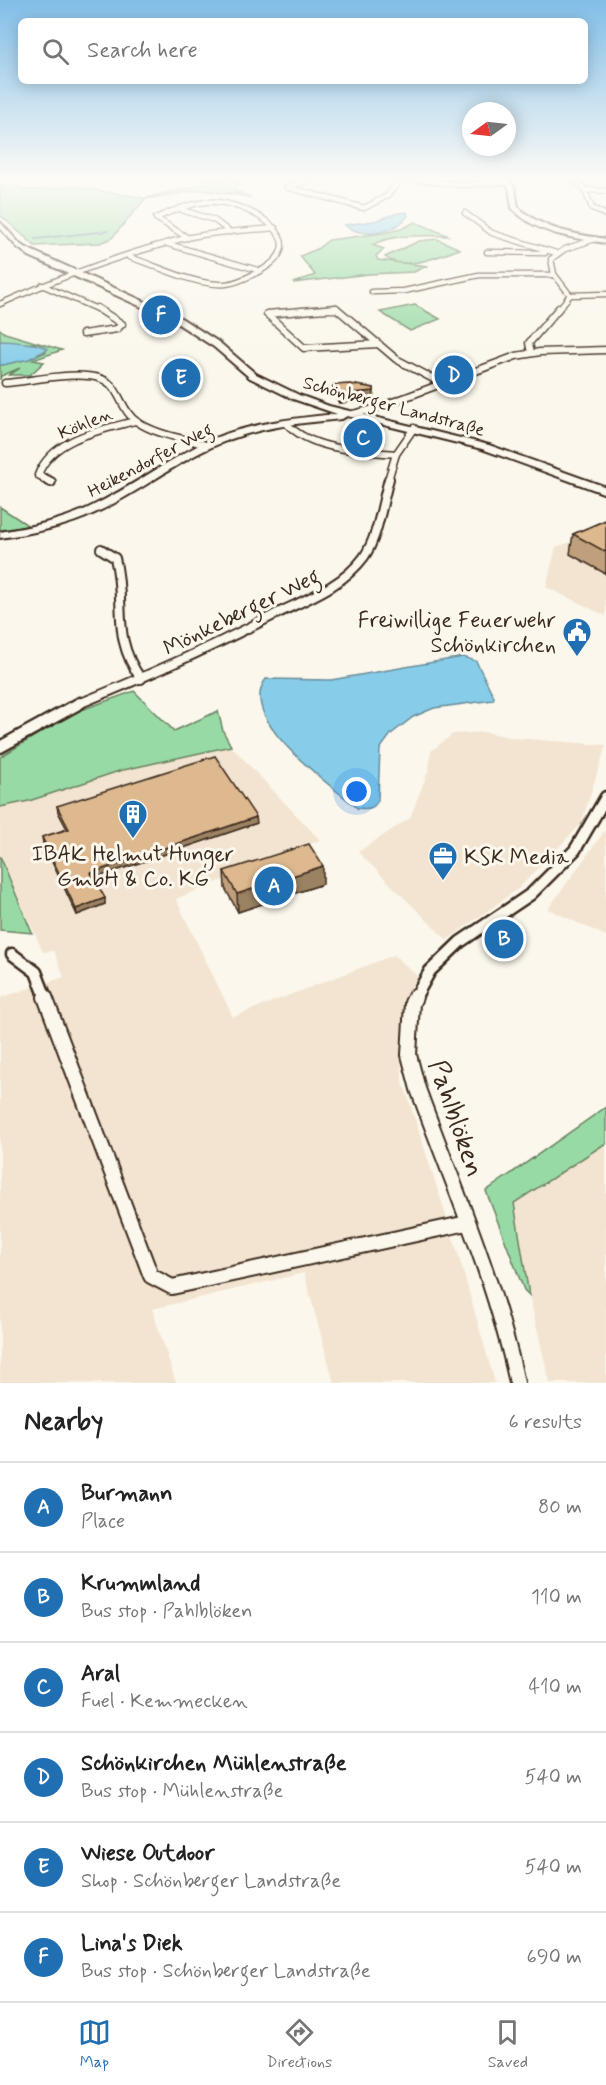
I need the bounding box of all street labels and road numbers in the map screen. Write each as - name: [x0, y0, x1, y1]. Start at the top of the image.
- street label: Schönberger Landstraße: [300, 371, 487, 445]
- street label: Köhlen: [55, 402, 116, 446]
- street label: Heikendorfer Weg: [84, 418, 218, 506]
- street label: Mönkeberger Weg: [159, 563, 326, 666]
- street label: Pahlblöken: [419, 1055, 492, 1182]

